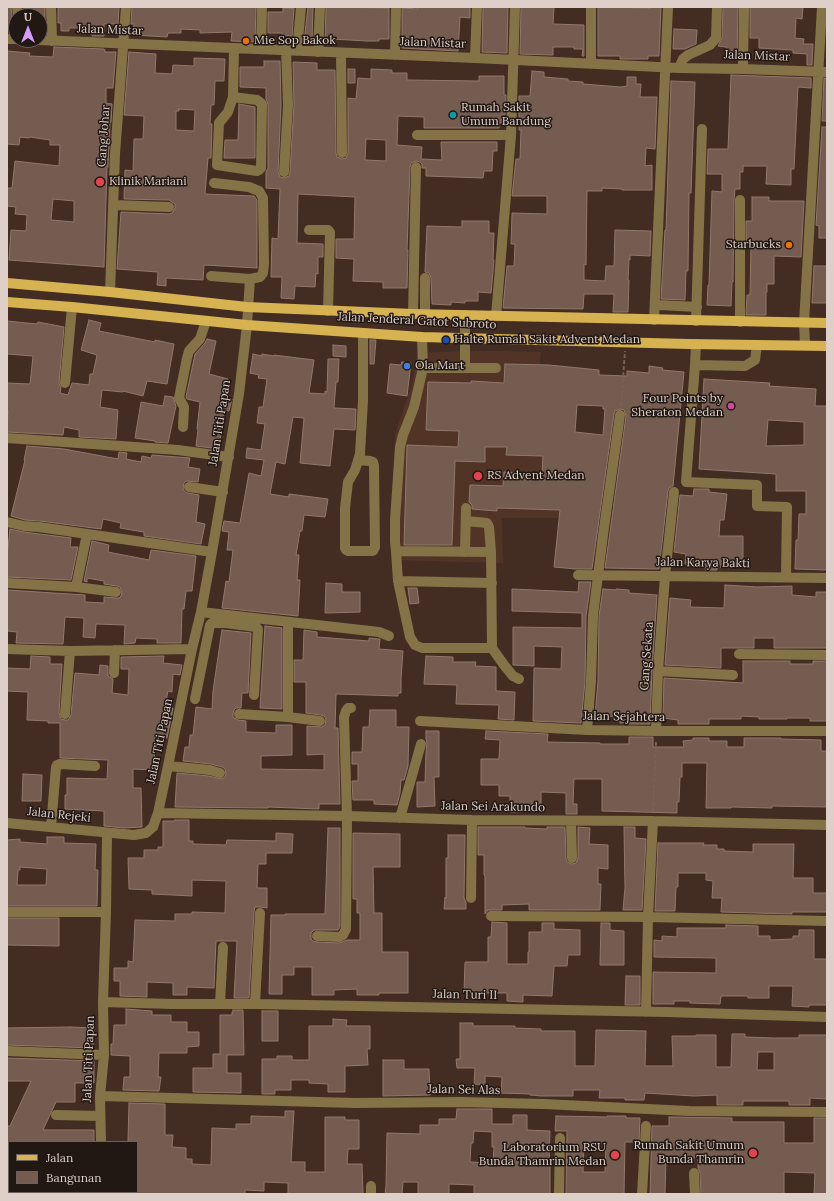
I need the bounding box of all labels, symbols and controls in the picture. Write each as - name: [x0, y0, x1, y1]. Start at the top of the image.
- north arrow: [8, 8, 48, 48]
- text: U: [24, 10, 32, 24]
- street label: Jalan Mistar: [77, 22, 143, 38]
- place label: Mie Sop Bakok: [254, 34, 336, 48]
- street label: Jalan Mistar: [400, 35, 466, 51]
- marker: Mie Sop Bakok: [241, 36, 251, 46]
- street label: Jalan Mistar: [724, 48, 790, 64]
- place label: Rumah Sakit Umum Bandung: [461, 101, 551, 129]
- street label: Gang Johar: [95, 104, 113, 168]
- marker: Rumah Sakit Umum Bandung: [448, 110, 458, 120]
- place label: Klinik Mariani: [109, 175, 187, 189]
- marker: Klinik Mariani: [94, 176, 106, 188]
- place label: Starbucks: [726, 238, 781, 252]
- marker: Starbucks: [784, 240, 794, 250]
- street label: Jalan Jenderal Gatot Subroto: [337, 310, 497, 332]
- place label: Halte Rumah Sakit Advent Medan: [454, 333, 640, 347]
- marker: Halte Rumah Sakit Advent Medan: [441, 335, 451, 345]
- place label: Ola Mart: [415, 359, 464, 373]
- marker: Ola Mart: [402, 361, 412, 371]
- street label: Jalan Titi Papan: [206, 379, 234, 467]
- place label: Four Points by Sheraton Medan: [631, 392, 723, 420]
- marker: Four Points by Sheraton Medan: [726, 401, 736, 411]
- place label: RS Advent Medan: [487, 469, 585, 483]
- marker: RS Advent Medan: [472, 470, 484, 482]
- street label: Jalan Karya Bakti: [656, 555, 750, 571]
- street label: Gang Sekata: [637, 621, 657, 691]
- street label: Jalan Titi Papan: [144, 697, 176, 785]
- street label: Jalan Sejahtera: [583, 709, 665, 725]
- street label: Jalan Sei Arakundo: [441, 799, 545, 815]
- street label: Jalan Rejeki: [27, 805, 91, 825]
- street label: Jalan Turi II: [432, 987, 498, 1003]
- street label: Jalan Titi Papan: [80, 1015, 98, 1103]
- street label: Jalan Sei Alas: [428, 1082, 500, 1098]
- place label: Rumah Sakit Umum Bunda Thamrin: [634, 1139, 744, 1167]
- legend: [8, 1141, 138, 1193]
- place label: Laboratorium RSU Bunda Thamrin Medan: [479, 1141, 606, 1169]
- marker: Rumah Sakit Umum Bunda Thamrin: [747, 1147, 759, 1159]
- marker: Laboratorium RSU Bunda Thamrin Medan: [609, 1149, 621, 1161]
- text: Jalan: [46, 1150, 73, 1165]
- text: Bangunan: [46, 1170, 102, 1185]

